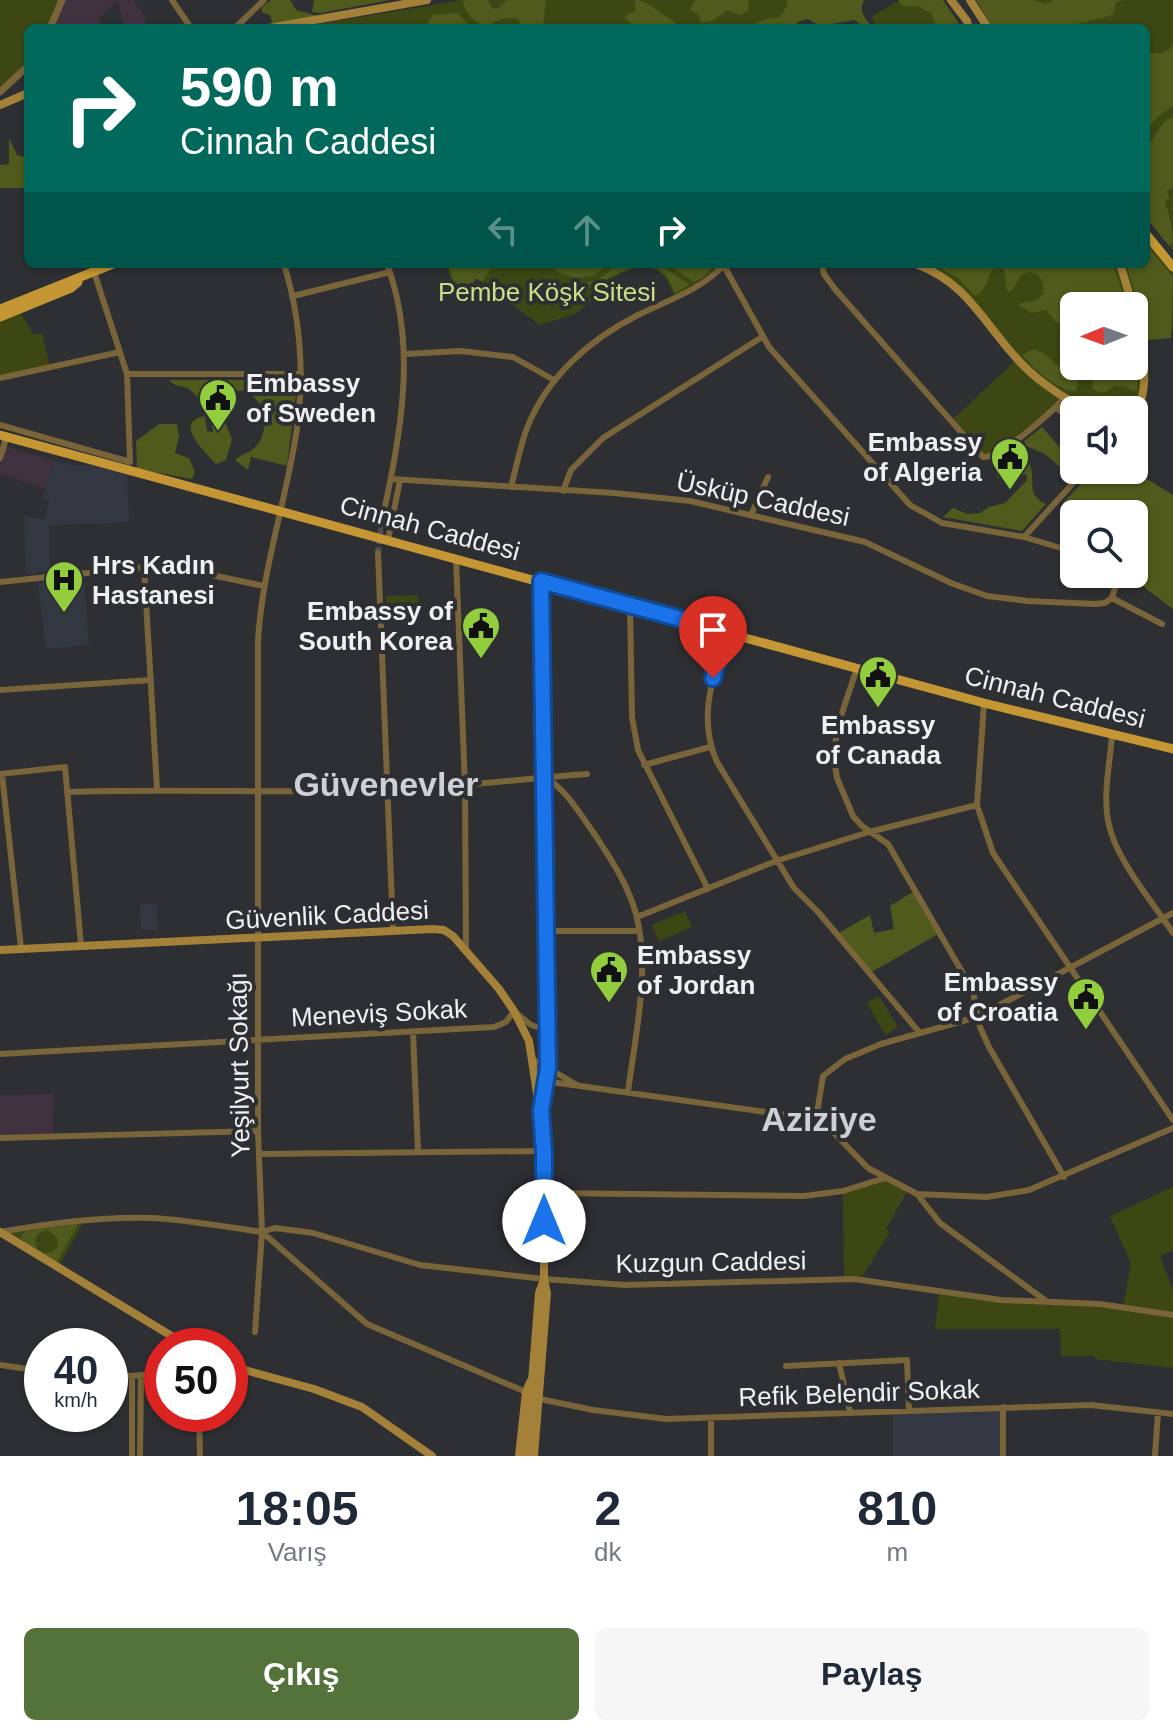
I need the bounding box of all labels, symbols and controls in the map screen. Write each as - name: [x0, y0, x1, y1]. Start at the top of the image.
- text: 590 m: [180, 55, 339, 118]
- icon: right: [48, 56, 152, 160]
- text: Cinnah Caddesi: [180, 121, 436, 162]
- icon: left: [481, 208, 525, 252]
- icon: ahead: [565, 208, 609, 252]
- icon: right: [649, 208, 693, 252]
- park label: Pembe Köşk Sitesi: [438, 277, 656, 307]
- north arrow: [1060, 292, 1148, 380]
- map controls: [1060, 292, 1148, 588]
- place label: Embassy of Sweden: [246, 368, 376, 428]
- public building icon: Embassy of Sweden: [197, 377, 239, 432]
- button: sound: [1060, 396, 1148, 484]
- place label: Embassy of Algeria: [863, 427, 983, 487]
- public building icon: Embassy of Algeria: [989, 436, 1031, 491]
- street label: Üsküp Caddesi: [674, 466, 852, 532]
- street label: Cinnah Caddesi: [337, 490, 523, 566]
- button: search: [1060, 500, 1148, 588]
- place label: Hrs Kadın Hastanesi: [92, 550, 215, 610]
- hospital icon: Hrs Kadın Hastanesi: [43, 559, 85, 614]
- place label: Embassy of South Korea: [298, 596, 454, 656]
- pin: [679, 596, 747, 678]
- public building icon: Embassy of South Korea: [460, 605, 502, 660]
- icon: arrive: [691, 608, 735, 652]
- public building icon: Embassy of Canada: [857, 654, 899, 709]
- street label: Cinnah Caddesi: [962, 660, 1148, 734]
- place label: Embassy of Canada: [815, 710, 941, 770]
- district label: Güvenevler: [293, 765, 479, 803]
- street label: Güvenlik Caddesi: [224, 895, 430, 935]
- place label: Embassy of Jordan: [637, 940, 755, 1000]
- public building icon: Embassy of Jordan: [588, 949, 630, 1004]
- place label: Embassy of Croatia: [937, 967, 1059, 1027]
- street label: Yeşilyurt Sokağı: [222, 972, 256, 1158]
- public building icon: Embassy of Croatia: [1065, 976, 1107, 1031]
- street label: Meneviş Sokak: [290, 993, 469, 1033]
- district label: Aziziye: [761, 1100, 877, 1138]
- position arrow: [502, 1179, 586, 1263]
- street label: Kuzgun Caddesi: [615, 1245, 807, 1279]
- speed limit sign: 50: [144, 1328, 248, 1432]
- text: 40: [54, 1348, 98, 1392]
- street label: Refik Belendir Sokak: [738, 1374, 981, 1412]
- text: km/h: [54, 1389, 98, 1411]
- text: 18:05: [236, 1482, 358, 1535]
- text: 2: [594, 1482, 621, 1535]
- text: 810: [857, 1482, 937, 1535]
- text: Varış: [268, 1537, 326, 1567]
- text: dk: [594, 1537, 622, 1567]
- text: m: [886, 1537, 908, 1567]
- button: Çıkış: [24, 1628, 579, 1720]
- button: Paylaş: [595, 1628, 1149, 1720]

